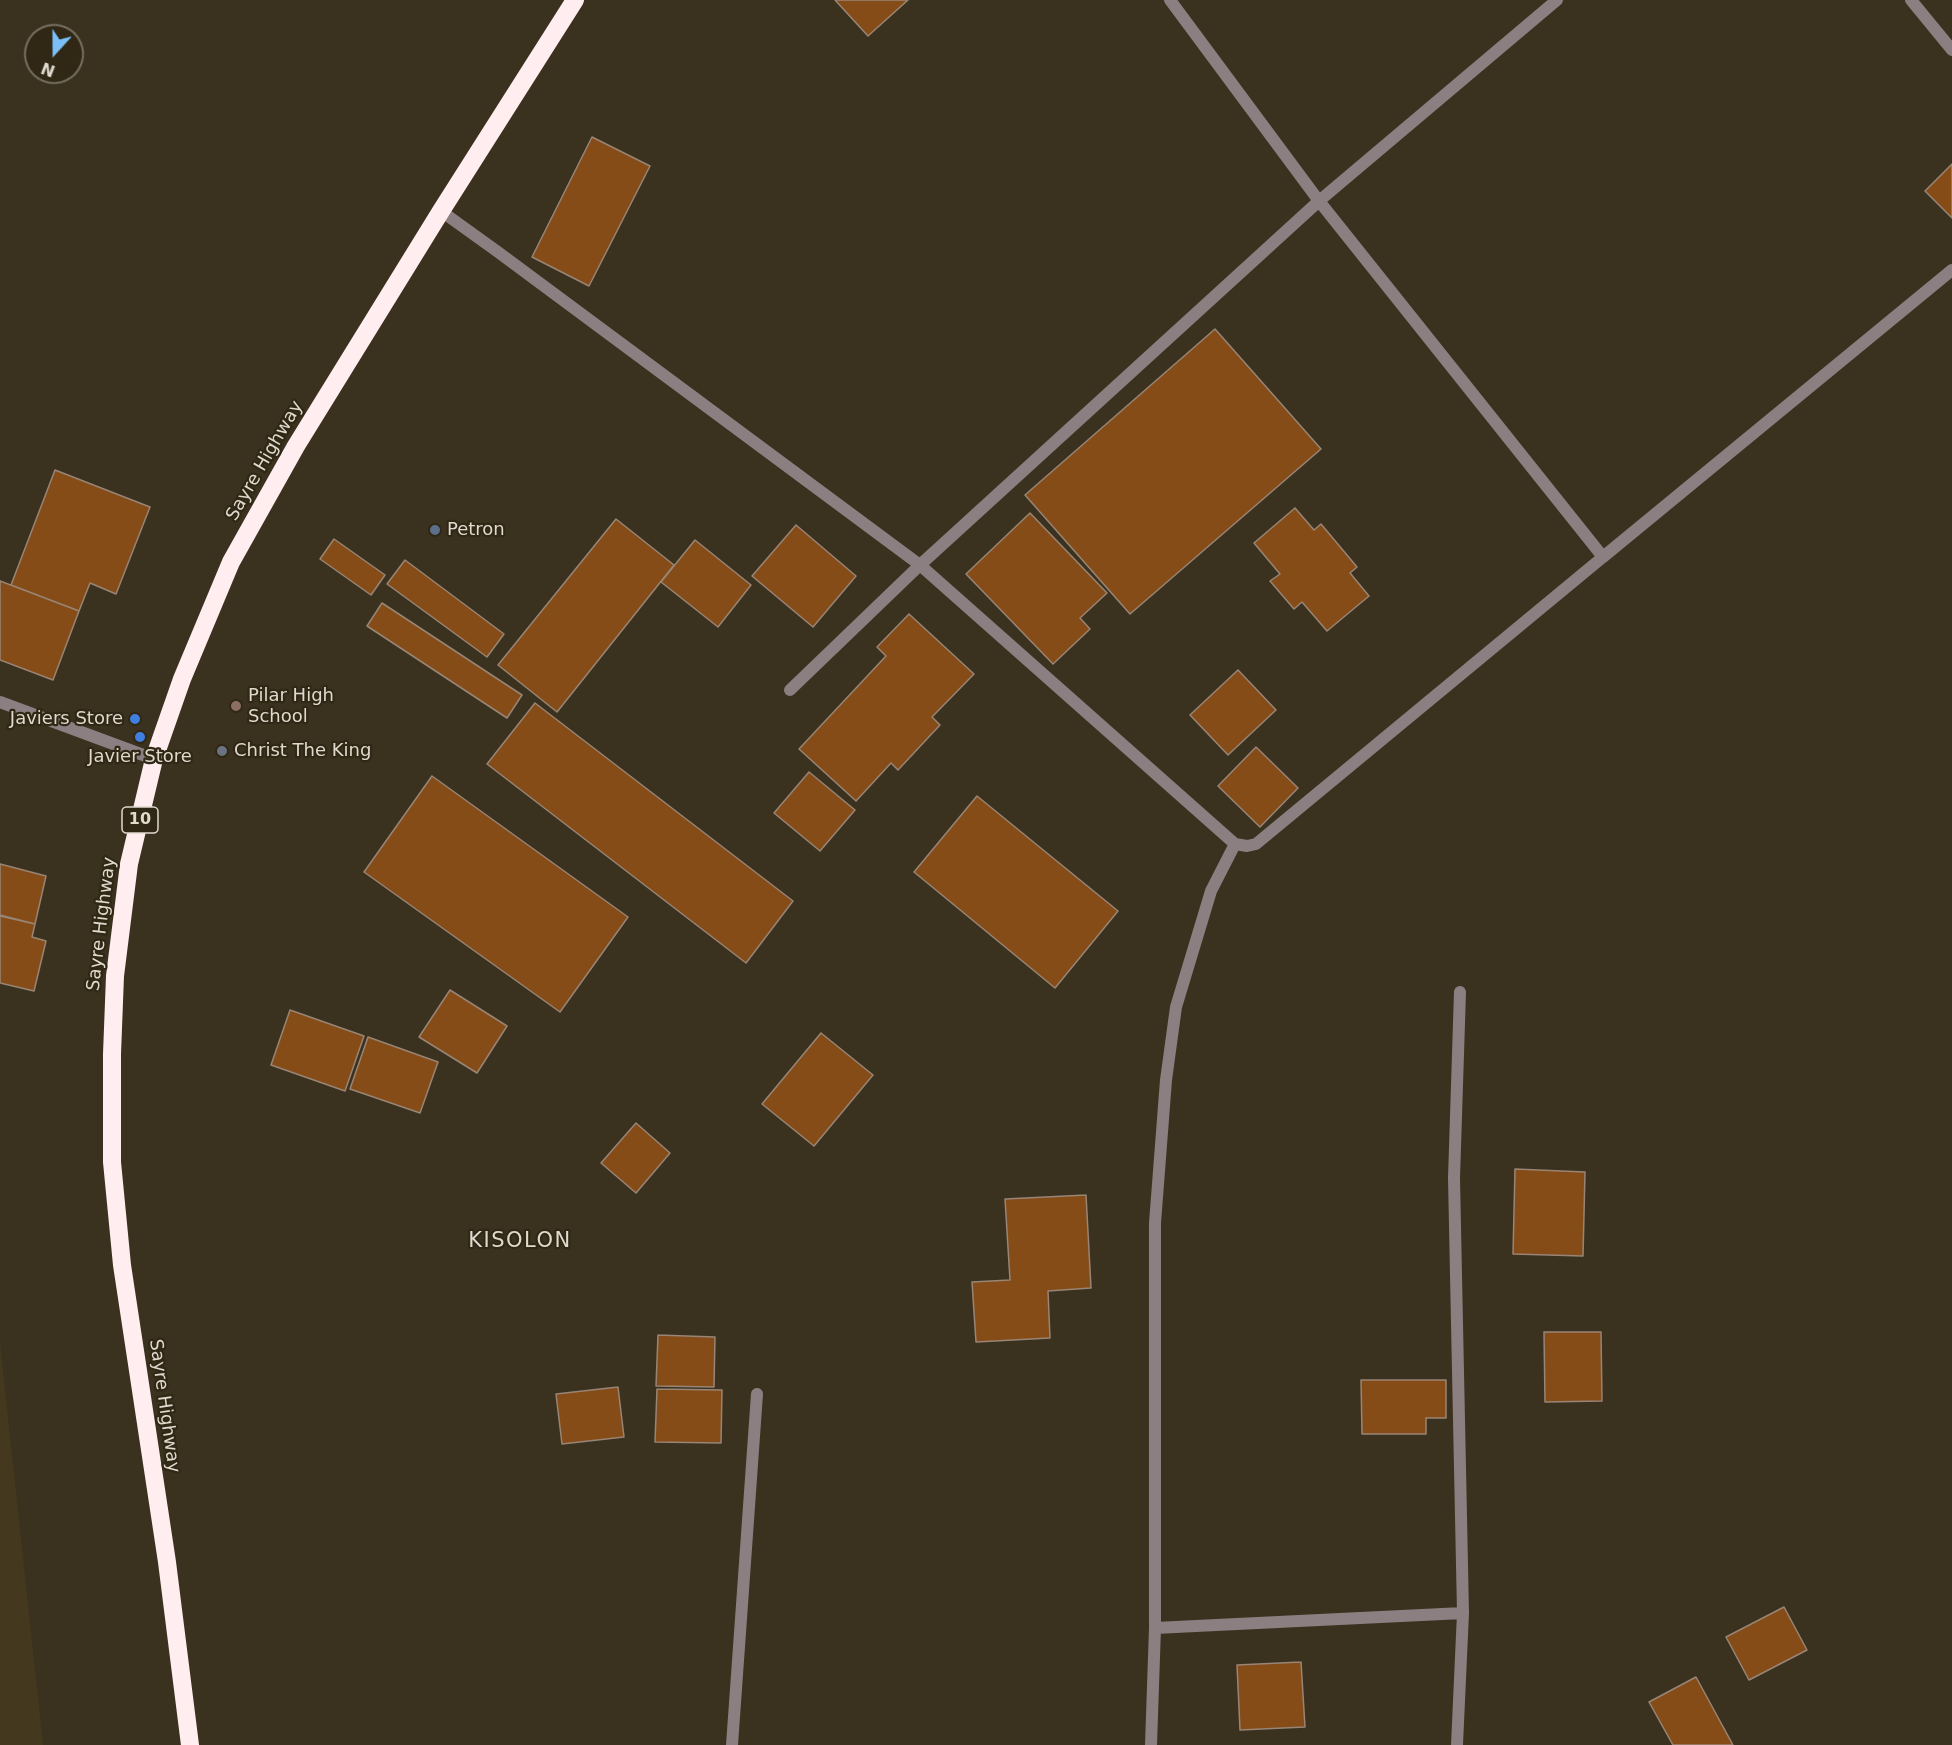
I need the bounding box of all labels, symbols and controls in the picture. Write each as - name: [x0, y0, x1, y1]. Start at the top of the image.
- north arrow: [24, 24, 84, 84]
- text: N: [38, 58, 58, 81]
- street label: Sayre Highway: [222, 397, 308, 525]
- place label: Petron: [447, 519, 505, 541]
- marker: Petron: [428, 523, 442, 537]
- place label: Pilar High School: [248, 685, 334, 728]
- marker: Pilar High School: [229, 699, 243, 713]
- place label: Javiers Store: [10, 708, 123, 730]
- marker: Javiers Store: [128, 712, 142, 726]
- marker: Javier Store: [133, 730, 147, 744]
- place label: Christ The King: [234, 740, 371, 762]
- marker: Christ The King: [215, 744, 229, 758]
- place label: Javier Store: [88, 746, 192, 768]
- road number: 10: [122, 807, 158, 833]
- street label: Sayre Highway: [83, 856, 121, 992]
- district label: KISOLON: [468, 1229, 572, 1255]
- street label: Sayre Highway: [144, 1338, 184, 1474]

